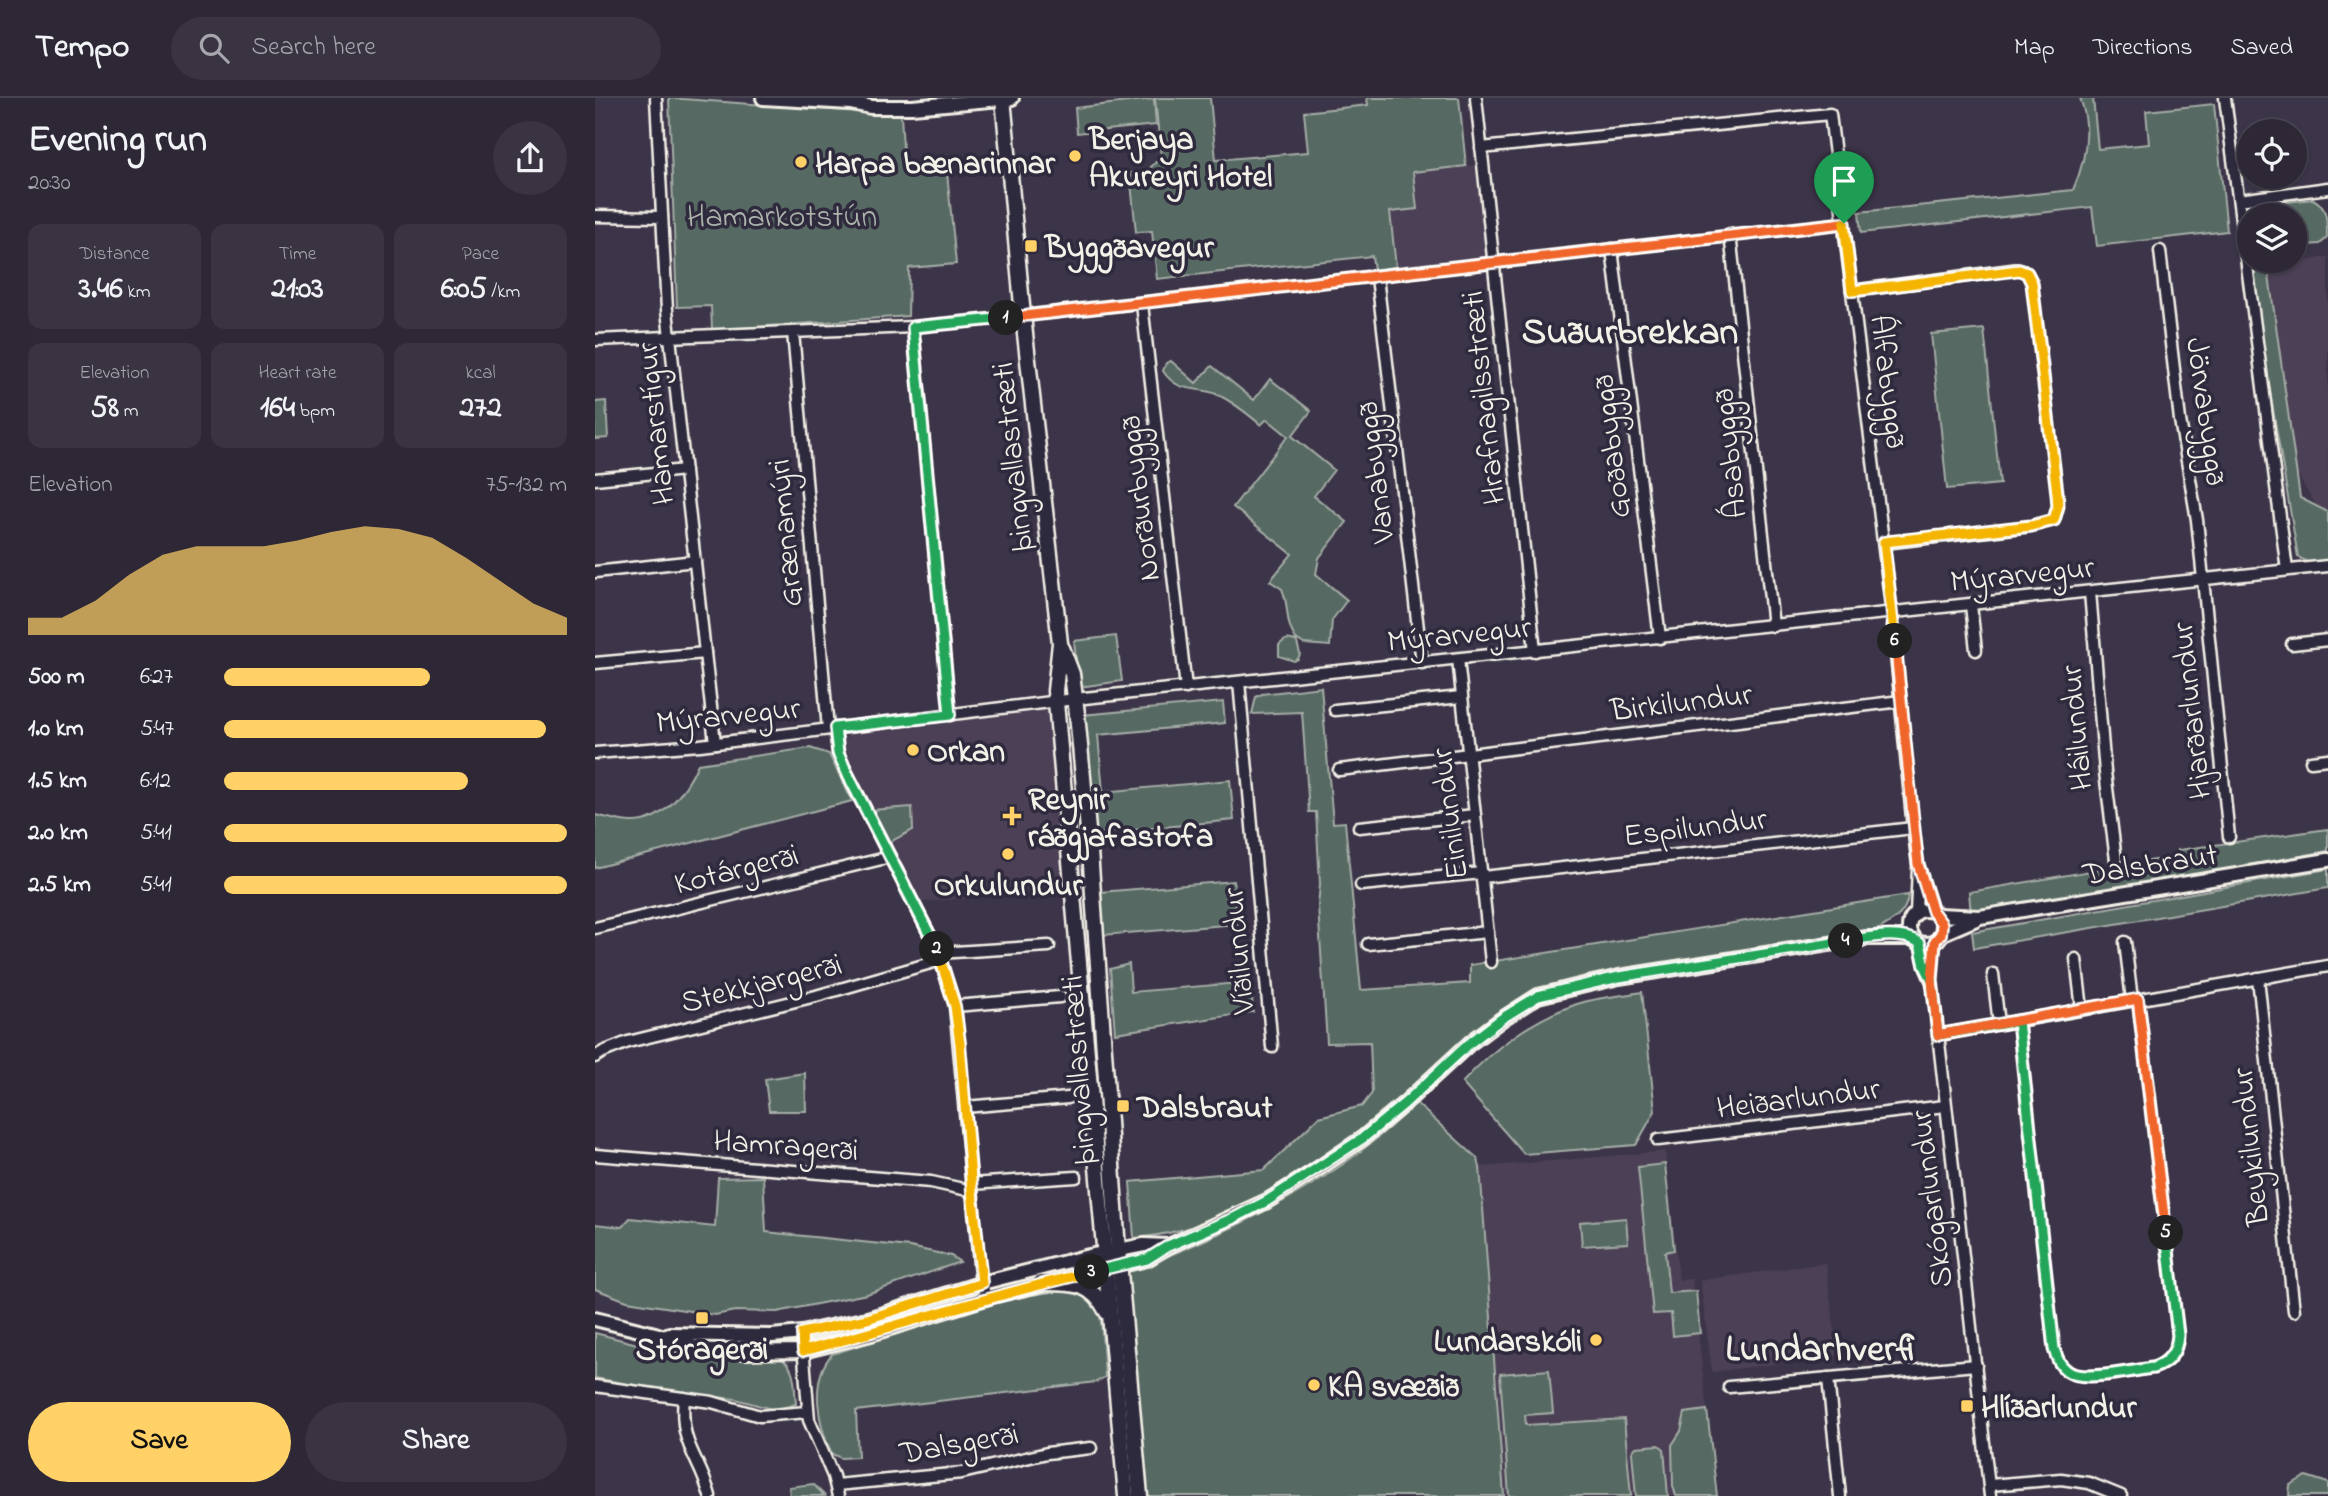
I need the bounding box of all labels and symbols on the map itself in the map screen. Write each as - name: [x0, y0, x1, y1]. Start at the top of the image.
- place label: Berjaya Akureyri Hotel: [1087, 118, 1272, 203]
- place label: Harpa bænarinnar: [815, 142, 1056, 189]
- marker: Berjaya Akureyri Hotel: [1067, 148, 1083, 164]
- pin: [1814, 151, 1874, 223]
- marker: Harpa bænarinnar: [793, 154, 809, 170]
- park label: Hamarkotstún: [687, 195, 877, 242]
- place label: Byggðavegur: [1043, 226, 1215, 274]
- marker: Byggðavegur: [1023, 238, 1039, 254]
- street label: Hrafnagilsstræti: [1451, 288, 1520, 507]
- pin: 1: [989, 300, 1023, 336]
- district label: Suðurbrekkan: [1522, 306, 1738, 362]
- street label: Álfabyggð: [1855, 312, 1918, 451]
- street label: Jörvabyggð: [2171, 335, 2238, 488]
- street label: Hamarstígur: [626, 340, 689, 507]
- street label: Þingvallastræti: [981, 360, 1048, 554]
- street label: Goðabyggð: [1581, 372, 1646, 521]
- street label: Ásabyggð: [1701, 387, 1762, 521]
- street label: Vanabyggð: [1346, 399, 1410, 547]
- street label: Norðurbyggð: [1108, 413, 1175, 584]
- street label: Grænamýri: [758, 457, 817, 609]
- street label: Mýrarvegur: [1948, 546, 2097, 607]
- street label: Mýrarvegur: [1385, 606, 1534, 667]
- street label: Hjarðarlundur: [2161, 620, 2226, 802]
- pin: 6: [1877, 624, 1913, 658]
- street label: Háilundur: [2050, 663, 2107, 793]
- street label: Birkilundur: [1607, 672, 1755, 737]
- street label: Mýrarvegur: [654, 687, 803, 748]
- place label: Orkan: [927, 730, 1005, 777]
- marker: Orkan: [905, 742, 921, 758]
- street label: Einilundur: [1420, 745, 1483, 882]
- place label: Reynir ráðgjafastofa: [1028, 778, 1213, 863]
- street label: Espilundur: [1621, 797, 1770, 862]
- marker: Reynir ráðgjafastofa: [1002, 806, 1022, 826]
- street label: Kotárgerði: [670, 833, 804, 909]
- street label: Dalsbraut: [2079, 833, 2221, 900]
- marker: Orkulundur: [1000, 846, 1016, 862]
- place label: Orkulundur: [934, 864, 1083, 911]
- street label: Víðilundur: [1212, 885, 1270, 1017]
- pin: 4: [1829, 924, 1863, 958]
- pin: 2: [919, 932, 955, 966]
- street label: Stekkjargerði: [676, 943, 847, 1028]
- street label: Þingvallastræti: [1050, 973, 1111, 1166]
- street label: Beykilundur: [2221, 1065, 2284, 1229]
- street label: Heiðarlundur: [1714, 1067, 1883, 1134]
- place label: Dalsbraut: [1135, 1086, 1273, 1133]
- marker: Dalsbraut: [1115, 1098, 1131, 1114]
- street label: Skógarlundur: [1899, 1107, 1968, 1290]
- street label: Hamragerði: [712, 1119, 860, 1176]
- pin: 5: [2149, 1216, 2183, 1250]
- pin: 3: [1075, 1254, 1109, 1290]
- marker: Stóragerði: [694, 1310, 710, 1326]
- place label: Lundarskóli: [1434, 1320, 1582, 1367]
- district label: Lundarhverfi: [1725, 1323, 1921, 1379]
- place label: Stóragerði: [636, 1328, 768, 1376]
- marker: Lundarskóli: [1588, 1332, 1604, 1348]
- place label: KA svæðið: [1328, 1365, 1460, 1412]
- marker: KA svæðið: [1306, 1377, 1322, 1393]
- place label: Hlíðarlundur: [1981, 1386, 2138, 1433]
- marker: Hlíðarlundur: [1959, 1398, 1975, 1414]
- street label: Dalsgerði: [895, 1412, 1023, 1479]

